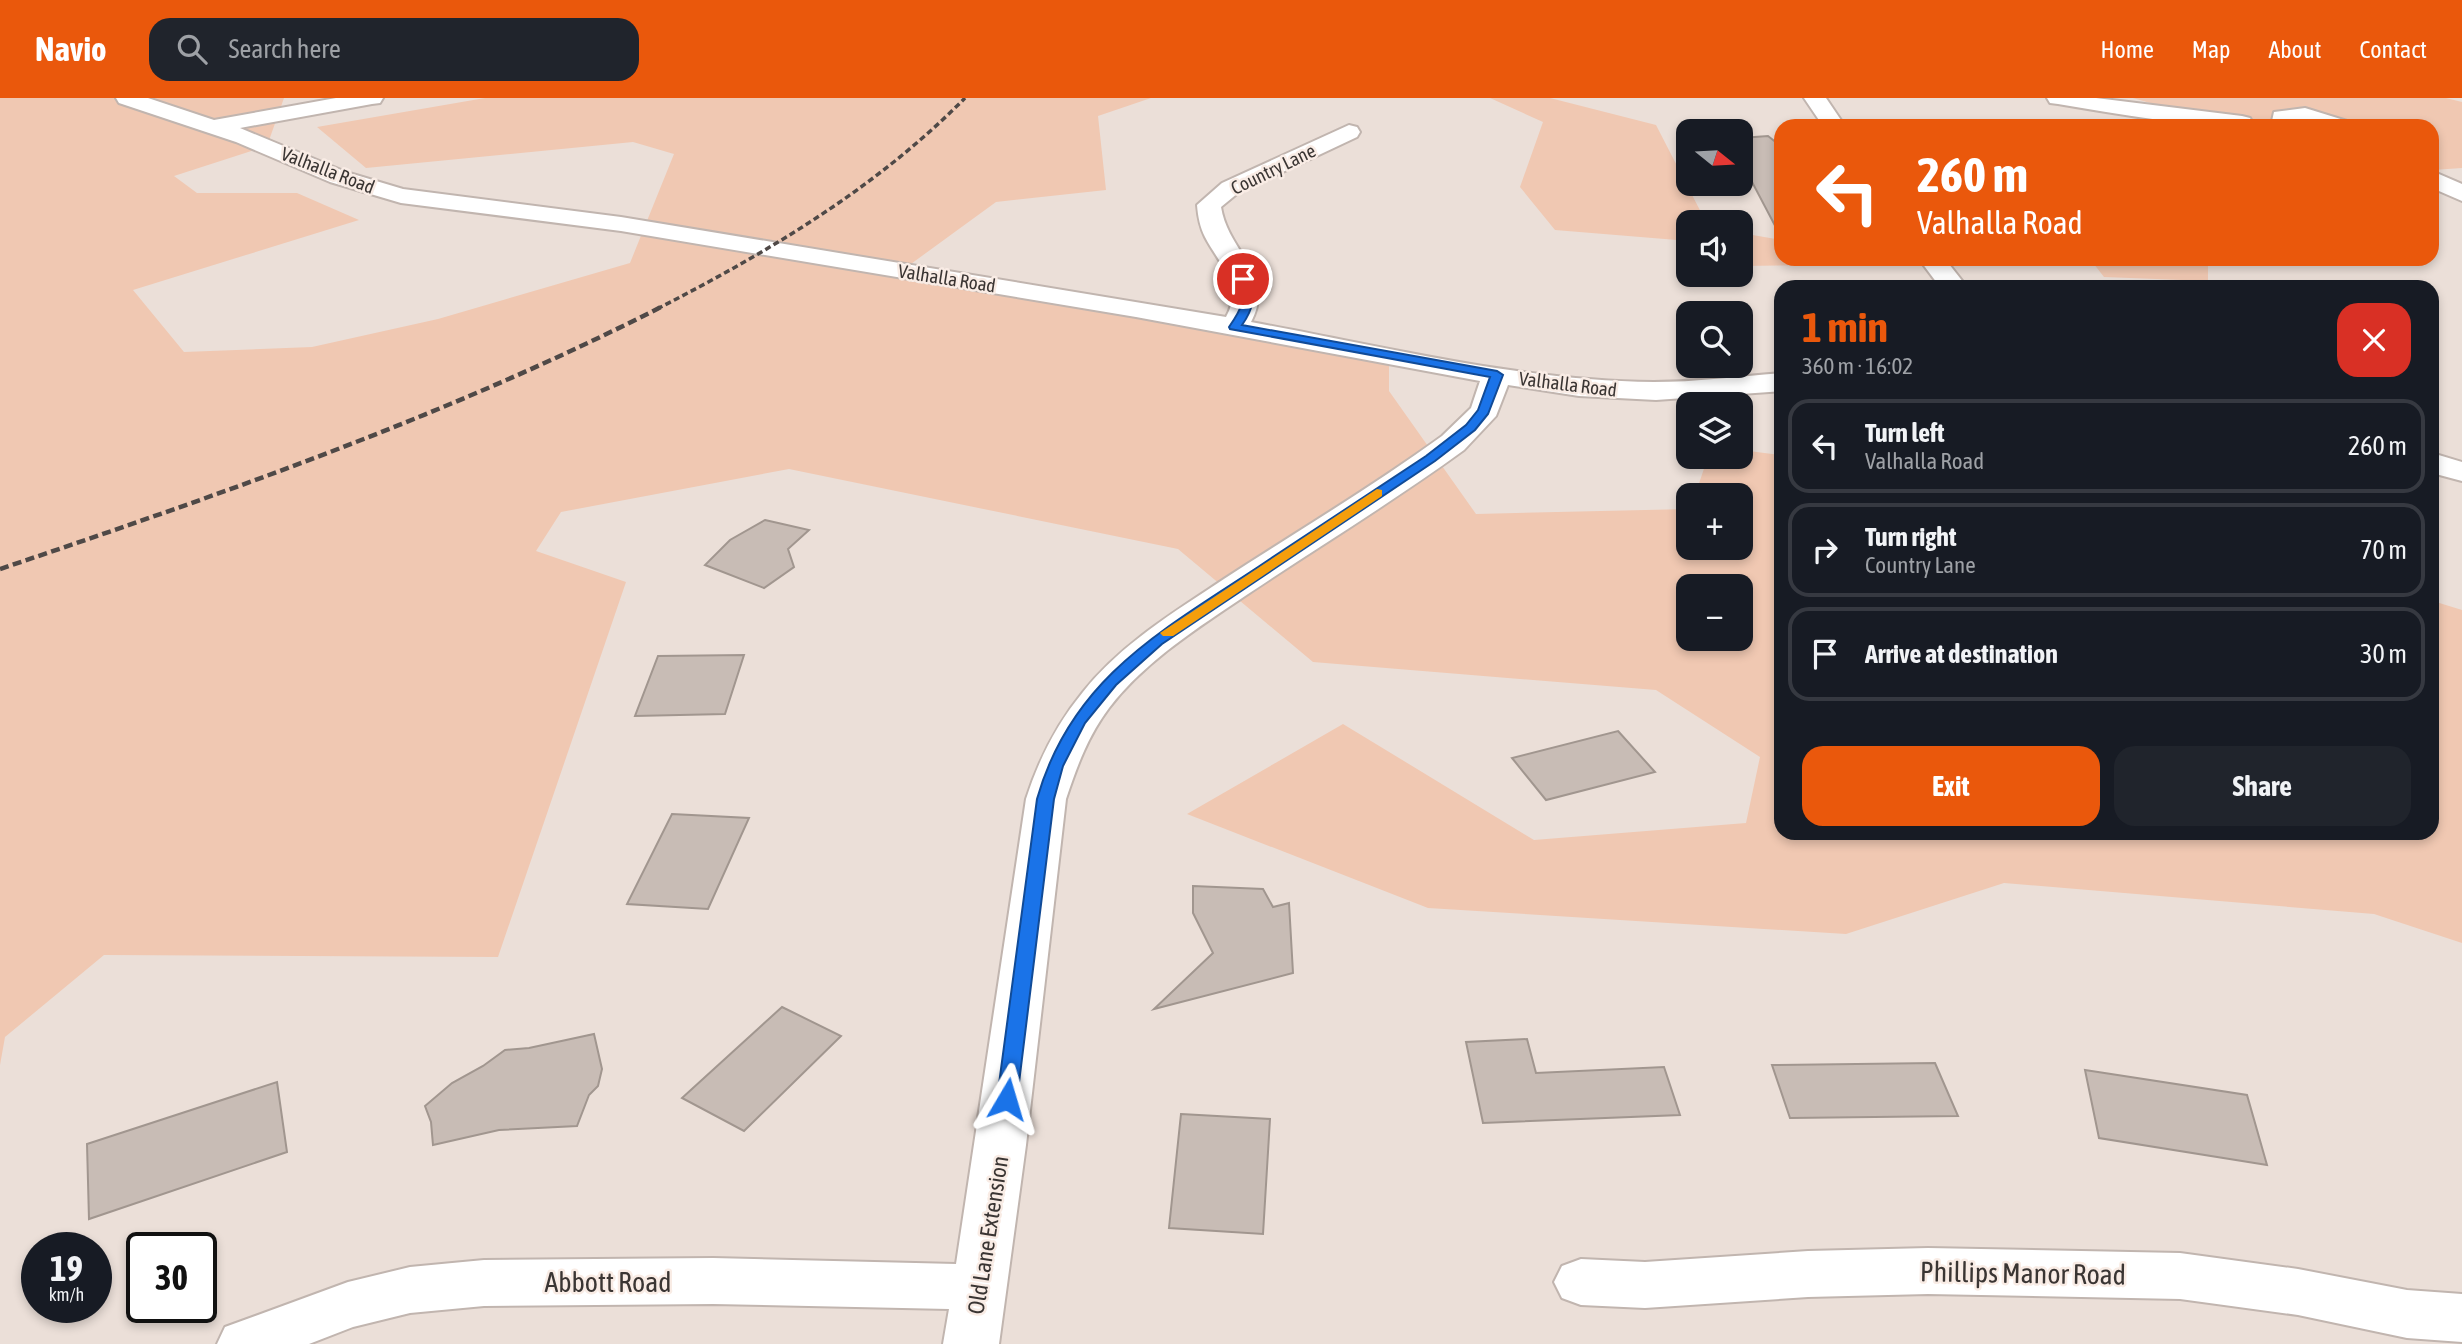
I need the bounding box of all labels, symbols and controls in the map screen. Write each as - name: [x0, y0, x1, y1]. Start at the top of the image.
- search box: [149, 18, 639, 81]
- text: Navio: [35, 30, 107, 68]
- icon: search: [173, 30, 211, 68]
- text: Search here: [229, 34, 341, 64]
- text: Home: [2100, 36, 2154, 63]
- text: Map: [2192, 36, 2230, 63]
- text: About: [2268, 36, 2321, 63]
- text: Contact: [2359, 36, 2427, 63]
- north arrow: [1676, 119, 1754, 196]
- map controls: [1676, 119, 1753, 651]
- street label: Country Lane: [1227, 139, 1319, 199]
- street label: Valhalla Road: [278, 142, 378, 198]
- text: 260 m: [1917, 146, 2028, 202]
- icon: left: [1802, 147, 1893, 238]
- text: Valhalla Road: [1917, 204, 2083, 241]
- button: sound: [1676, 210, 1753, 287]
- pin: [1213, 249, 1273, 309]
- street label: Valhalla Road: [897, 259, 997, 297]
- icon: arrive: [1224, 260, 1262, 298]
- button: search: [1676, 301, 1753, 378]
- text: 1 min: [1802, 303, 1888, 351]
- button: close: [2337, 303, 2411, 377]
- text: 360 m · 16:02: [1802, 353, 1913, 379]
- street label: Valhalla Road: [1518, 367, 1618, 401]
- button: layers: [1676, 392, 1753, 469]
- text: Turn left: [1865, 418, 1945, 448]
- icon: left: [1806, 427, 1844, 465]
- text: 260 m: [2348, 431, 2407, 461]
- text: Valhalla Road: [1865, 448, 1984, 474]
- button: +: [1676, 483, 1753, 560]
- text: Turn right: [1865, 522, 1956, 552]
- icon: right: [1806, 531, 1844, 569]
- text: 70 m: [2360, 535, 2407, 565]
- text: Country Lane: [1865, 552, 1976, 578]
- button: −: [1676, 574, 1753, 651]
- icon: arrive: [1806, 635, 1844, 673]
- text: Arrive at destination: [1865, 639, 2058, 669]
- text: 30 m: [2360, 639, 2407, 669]
- button: Exit: [1802, 746, 2100, 826]
- button: Share: [2114, 746, 2411, 826]
- position arrow: [970, 1062, 1044, 1136]
- street label: Old Lane Extension: [963, 1154, 1013, 1316]
- speed limit sign: 30: [126, 1232, 217, 1323]
- text: 19: [50, 1248, 83, 1288]
- street label: Phillips Manor Road: [1920, 1255, 2126, 1291]
- street label: Abbott Road: [545, 1266, 671, 1298]
- text: km/h: [49, 1284, 84, 1305]

